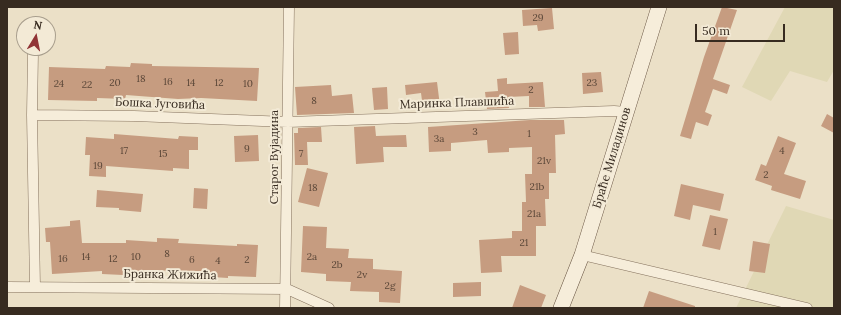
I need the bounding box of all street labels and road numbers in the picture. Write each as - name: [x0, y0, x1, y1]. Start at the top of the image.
- street label: Маринка Плавшића: [399, 94, 515, 112]
- street label: Бошка Југовића: [115, 95, 205, 113]
- street label: Браће Миладинов: [590, 106, 634, 210]
- street label: Старог Вујадина: [268, 110, 282, 204]
- street label: Бранка Жижића: [123, 267, 217, 283]

